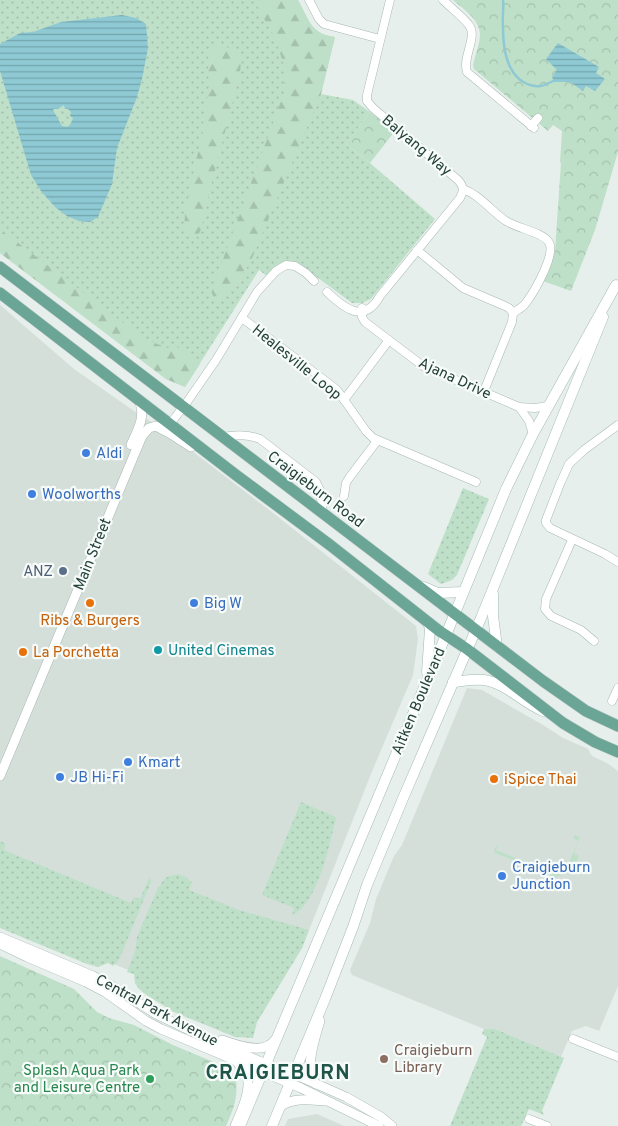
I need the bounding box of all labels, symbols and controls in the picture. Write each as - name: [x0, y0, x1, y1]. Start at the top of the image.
- street label: Balyang Way: [377, 111, 455, 181]
- street label: Healesville Loop: [247, 321, 345, 405]
- street label: Ajana Drive: [415, 354, 494, 405]
- place label: Aldi: [96, 445, 122, 464]
- marker: Aldi: [80, 447, 92, 459]
- street label: Craigieburn Road: [263, 447, 367, 533]
- place label: Woolworths: [42, 486, 121, 505]
- marker: Woolworths: [26, 488, 38, 500]
- street label: Main Street: [70, 516, 117, 594]
- place label: ANZ: [23, 563, 53, 582]
- marker: ANZ: [57, 565, 69, 577]
- place label: Big W: [204, 595, 242, 614]
- marker: Ribs & Burgers: [84, 597, 96, 609]
- marker: Big W: [188, 597, 200, 609]
- place label: Ribs & Burgers: [40, 612, 140, 631]
- place label: United Cinemas: [168, 642, 275, 661]
- place label: La Porchetta: [33, 644, 119, 663]
- marker: United Cinemas: [152, 644, 164, 656]
- street label: Aitken Boulevard: [388, 645, 451, 758]
- marker: La Porchetta: [17, 646, 29, 658]
- place label: Kmart: [138, 754, 181, 773]
- marker: Kmart: [122, 756, 134, 768]
- place label: JB Hi-Fi: [70, 769, 124, 788]
- marker: JB Hi-Fi: [54, 771, 66, 783]
- place label: iSpice Thai: [504, 771, 577, 790]
- marker: iSpice Thai: [488, 773, 500, 785]
- place label: Craigieburn Junction: [512, 859, 590, 895]
- marker: Craigieburn Junction: [496, 870, 508, 882]
- street label: Central Park Avenue: [92, 971, 221, 1052]
- place label: Craigieburn Library: [394, 1042, 472, 1078]
- marker: Craigieburn Library: [378, 1053, 390, 1065]
- district label: CRAIGIEBURN: [205, 1061, 351, 1087]
- place label: Splash Aqua Park and Leisure Centre: [14, 1062, 140, 1098]
- marker: Splash Aqua Park and Leisure Centre: [144, 1073, 156, 1085]

